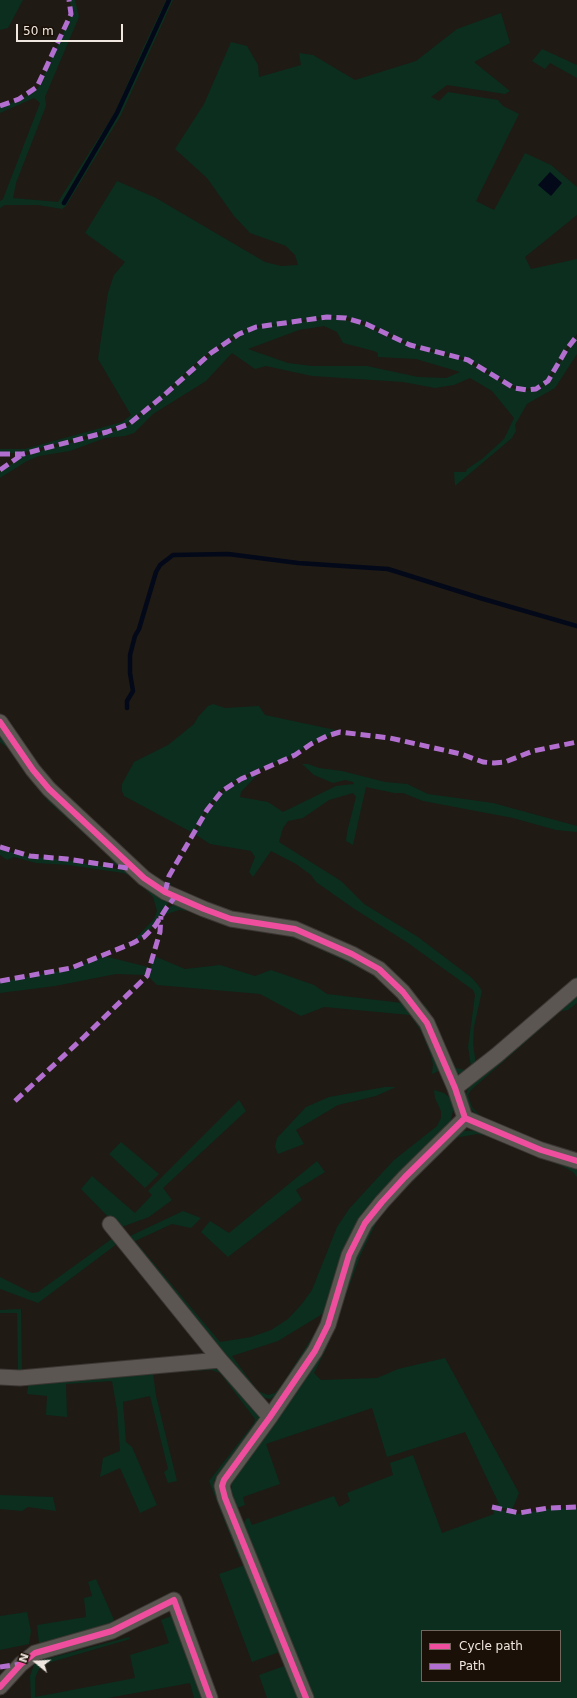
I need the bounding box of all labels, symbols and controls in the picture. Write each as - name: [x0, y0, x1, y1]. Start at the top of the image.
- scale bar: [18, 16, 125, 42]
- text: 50 m: [23, 24, 54, 38]
- legend: [421, 1630, 561, 1682]
- text: Cycle path: [459, 1639, 523, 1653]
- north arrow: [16, 1642, 56, 1682]
- text: N: [17, 1652, 32, 1665]
- text: Path: [459, 1659, 485, 1673]

